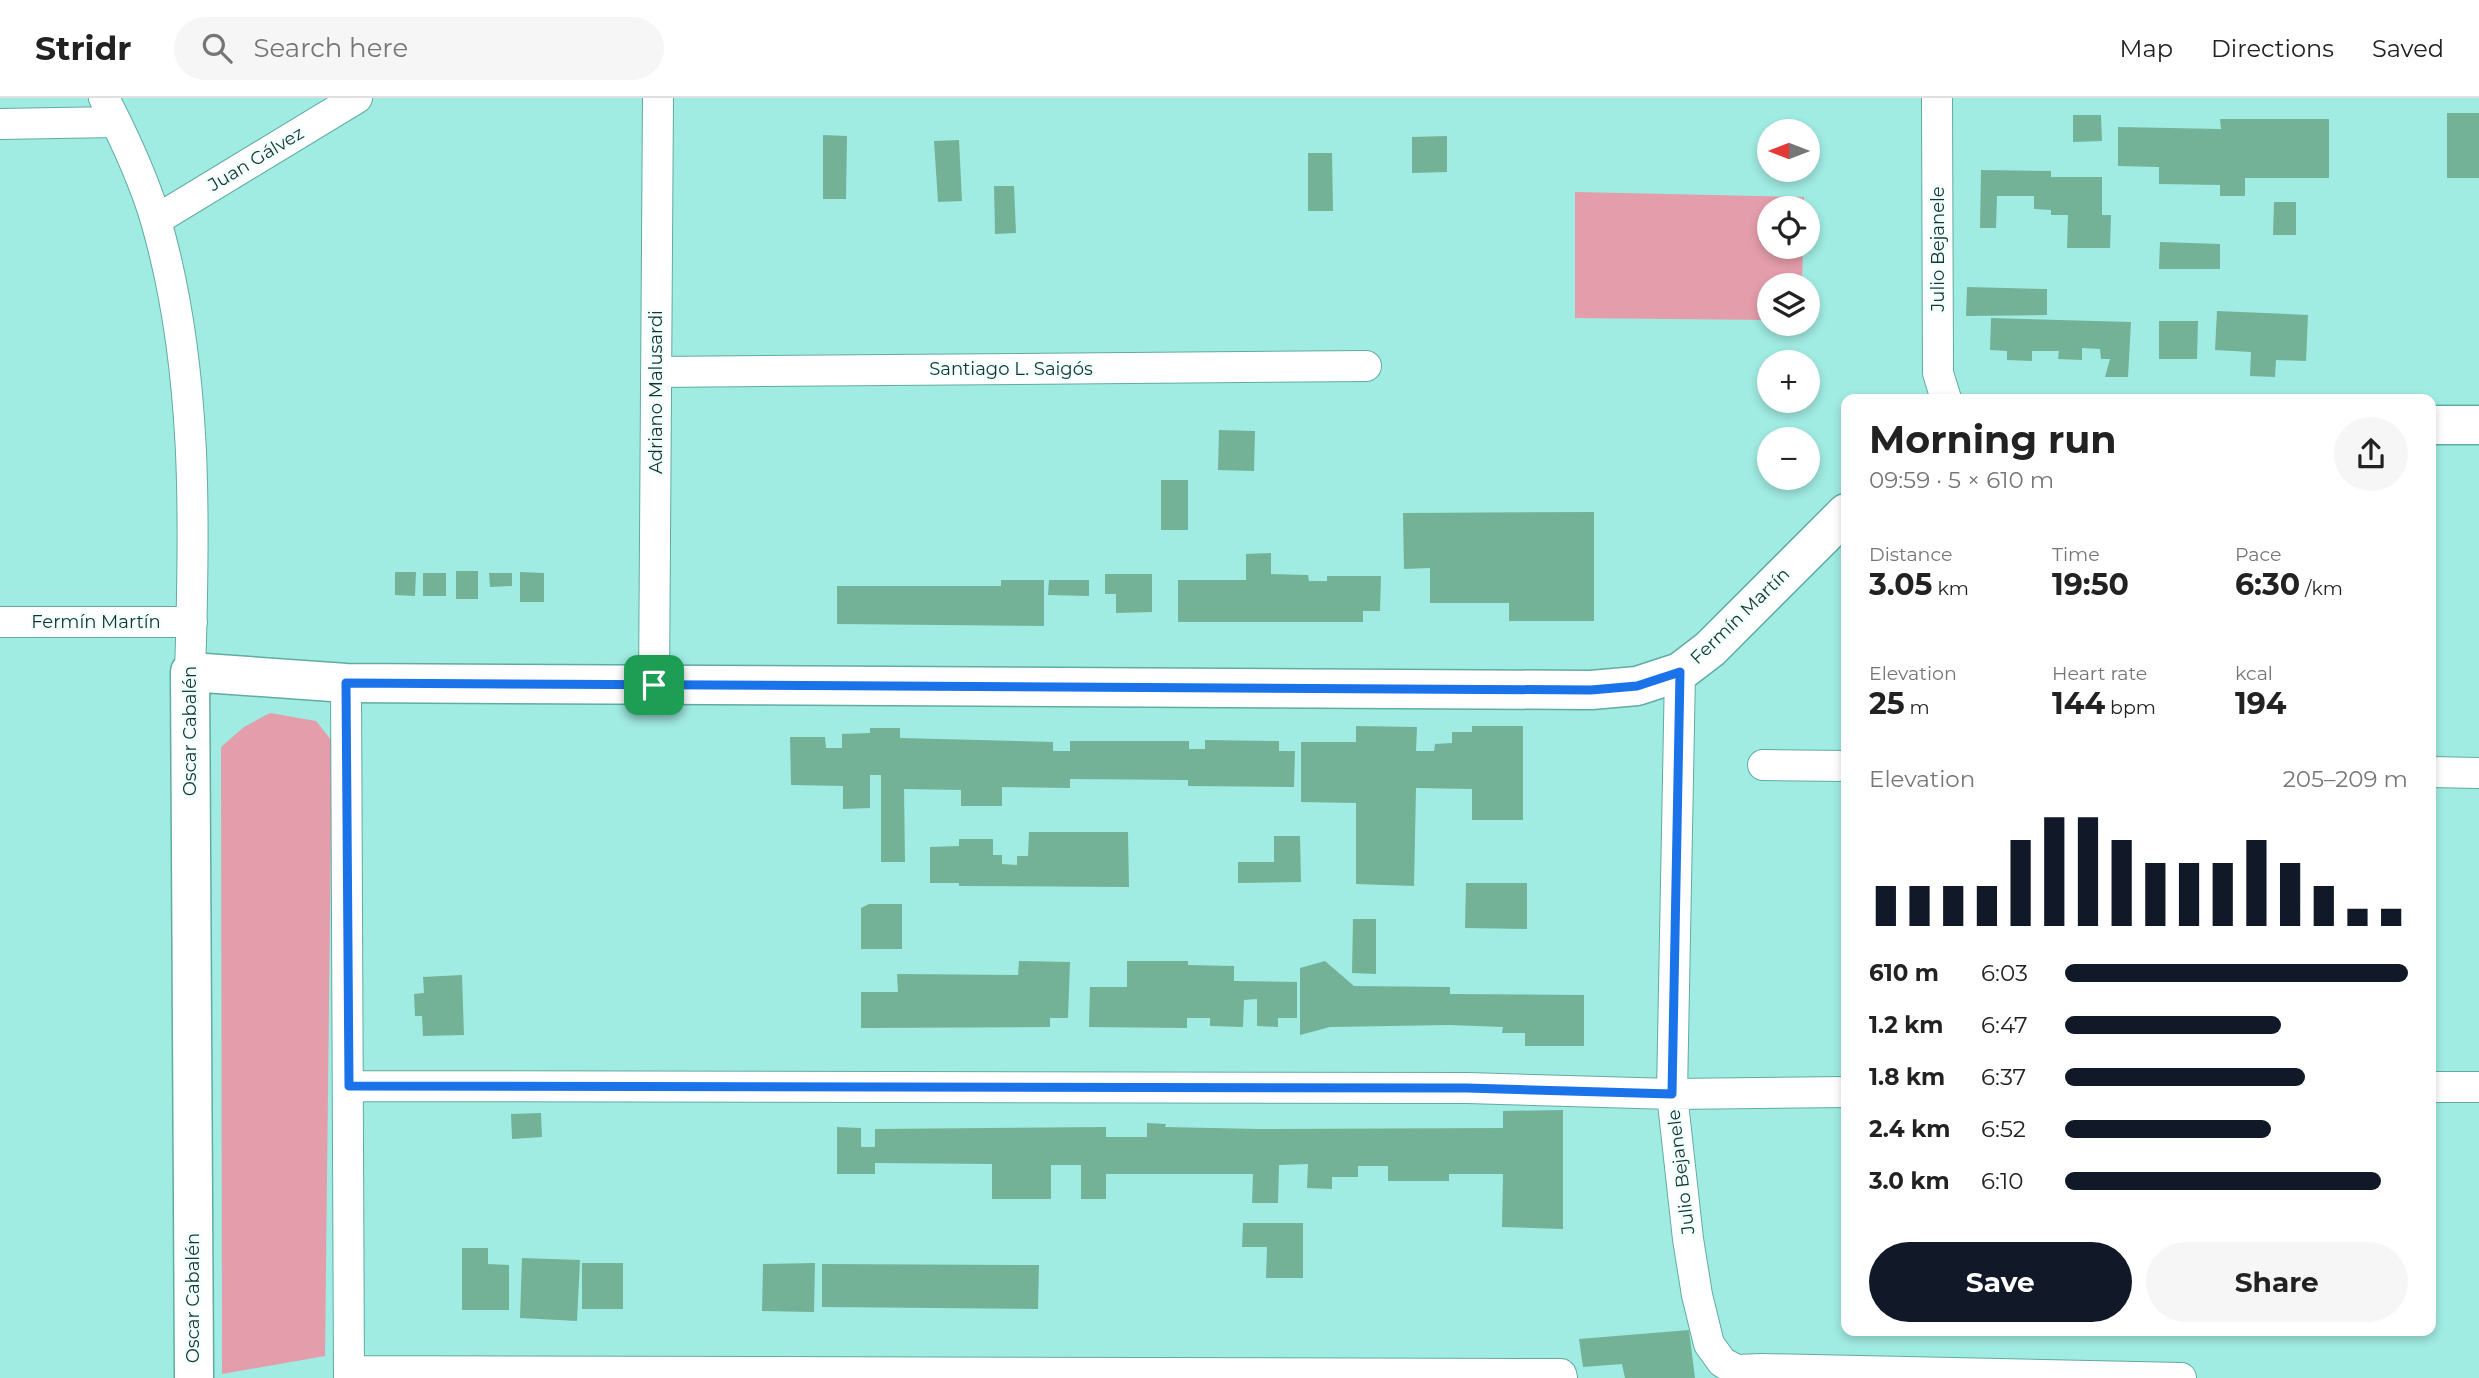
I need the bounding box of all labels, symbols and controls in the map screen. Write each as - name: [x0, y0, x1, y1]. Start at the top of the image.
- search box: [174, 17, 664, 80]
- text: Stridr: [35, 28, 132, 68]
- icon: search: [198, 29, 236, 67]
- text: Search here: [254, 32, 408, 64]
- text: Map: [2120, 34, 2173, 63]
- text: Directions: [2211, 34, 2334, 63]
- text: Saved: [2372, 34, 2444, 63]
- north arrow: [1757, 119, 1820, 182]
- map controls: [1757, 119, 1820, 490]
- street label: Juan Gálvez: [203, 122, 308, 197]
- street label: Julio Bejanele: [1927, 186, 1949, 313]
- button: locate: [1757, 196, 1820, 259]
- button: layers: [1757, 273, 1820, 336]
- street label: Adriano Malusardi: [645, 310, 667, 474]
- button: +: [1757, 350, 1820, 413]
- street label: Santiago L. Saigós: [929, 358, 1093, 380]
- text: Morning run: [1869, 416, 2117, 463]
- button: share: [2334, 417, 2408, 491]
- button: −: [1757, 427, 1820, 490]
- text: 09:59 · 5 × 610 m: [1869, 466, 2054, 494]
- text: Distance: [1869, 543, 1952, 566]
- text: Time: [2052, 543, 2100, 566]
- text: Pace: [2235, 543, 2282, 566]
- street label: Fermín Martín: [1686, 563, 1794, 669]
- text: 3.05: [1869, 566, 1932, 603]
- text: 19:50: [2052, 566, 2129, 603]
- text: 6:30: [2235, 566, 2300, 603]
- text: km: [1932, 577, 1969, 600]
- text: /km: [2300, 577, 2343, 600]
- street label: Fermín Martín: [31, 611, 161, 633]
- pin: [624, 655, 684, 715]
- text: Elevation: [1869, 662, 1957, 685]
- text: Heart rate: [2052, 662, 2147, 685]
- text: kcal: [2235, 662, 2273, 685]
- street label: Oscar Cabalén: [179, 666, 201, 796]
- icon: arrive: [635, 666, 673, 704]
- text: 25: [1869, 685, 1905, 722]
- text: 144: [2052, 685, 2105, 722]
- text: 194: [2235, 685, 2287, 722]
- text: m: [1905, 696, 1930, 719]
- text: bpm: [2105, 696, 2156, 719]
- text: Elevation: [1869, 765, 1975, 793]
- text: 205–209 m: [2283, 765, 2408, 793]
- text: 610 m: [1869, 959, 1939, 987]
- text: 6:03: [1981, 959, 2028, 987]
- text: 1.2 km: [1869, 1011, 1943, 1039]
- text: 6:47: [1981, 1011, 2028, 1039]
- text: 1.8 km: [1869, 1063, 1945, 1091]
- text: 6:37: [1981, 1063, 2026, 1091]
- street label: Julio Bejanele: [1662, 1108, 1700, 1237]
- text: 2.4 km: [1869, 1115, 1950, 1143]
- text: 6:52: [1981, 1115, 2026, 1143]
- text: 3.0 km: [1869, 1167, 1950, 1195]
- text: 6:10: [1981, 1167, 2023, 1195]
- street label: Oscar Cabalén: [182, 1233, 204, 1363]
- button: Save: [1869, 1242, 2132, 1322]
- button: Share: [2146, 1242, 2408, 1322]

